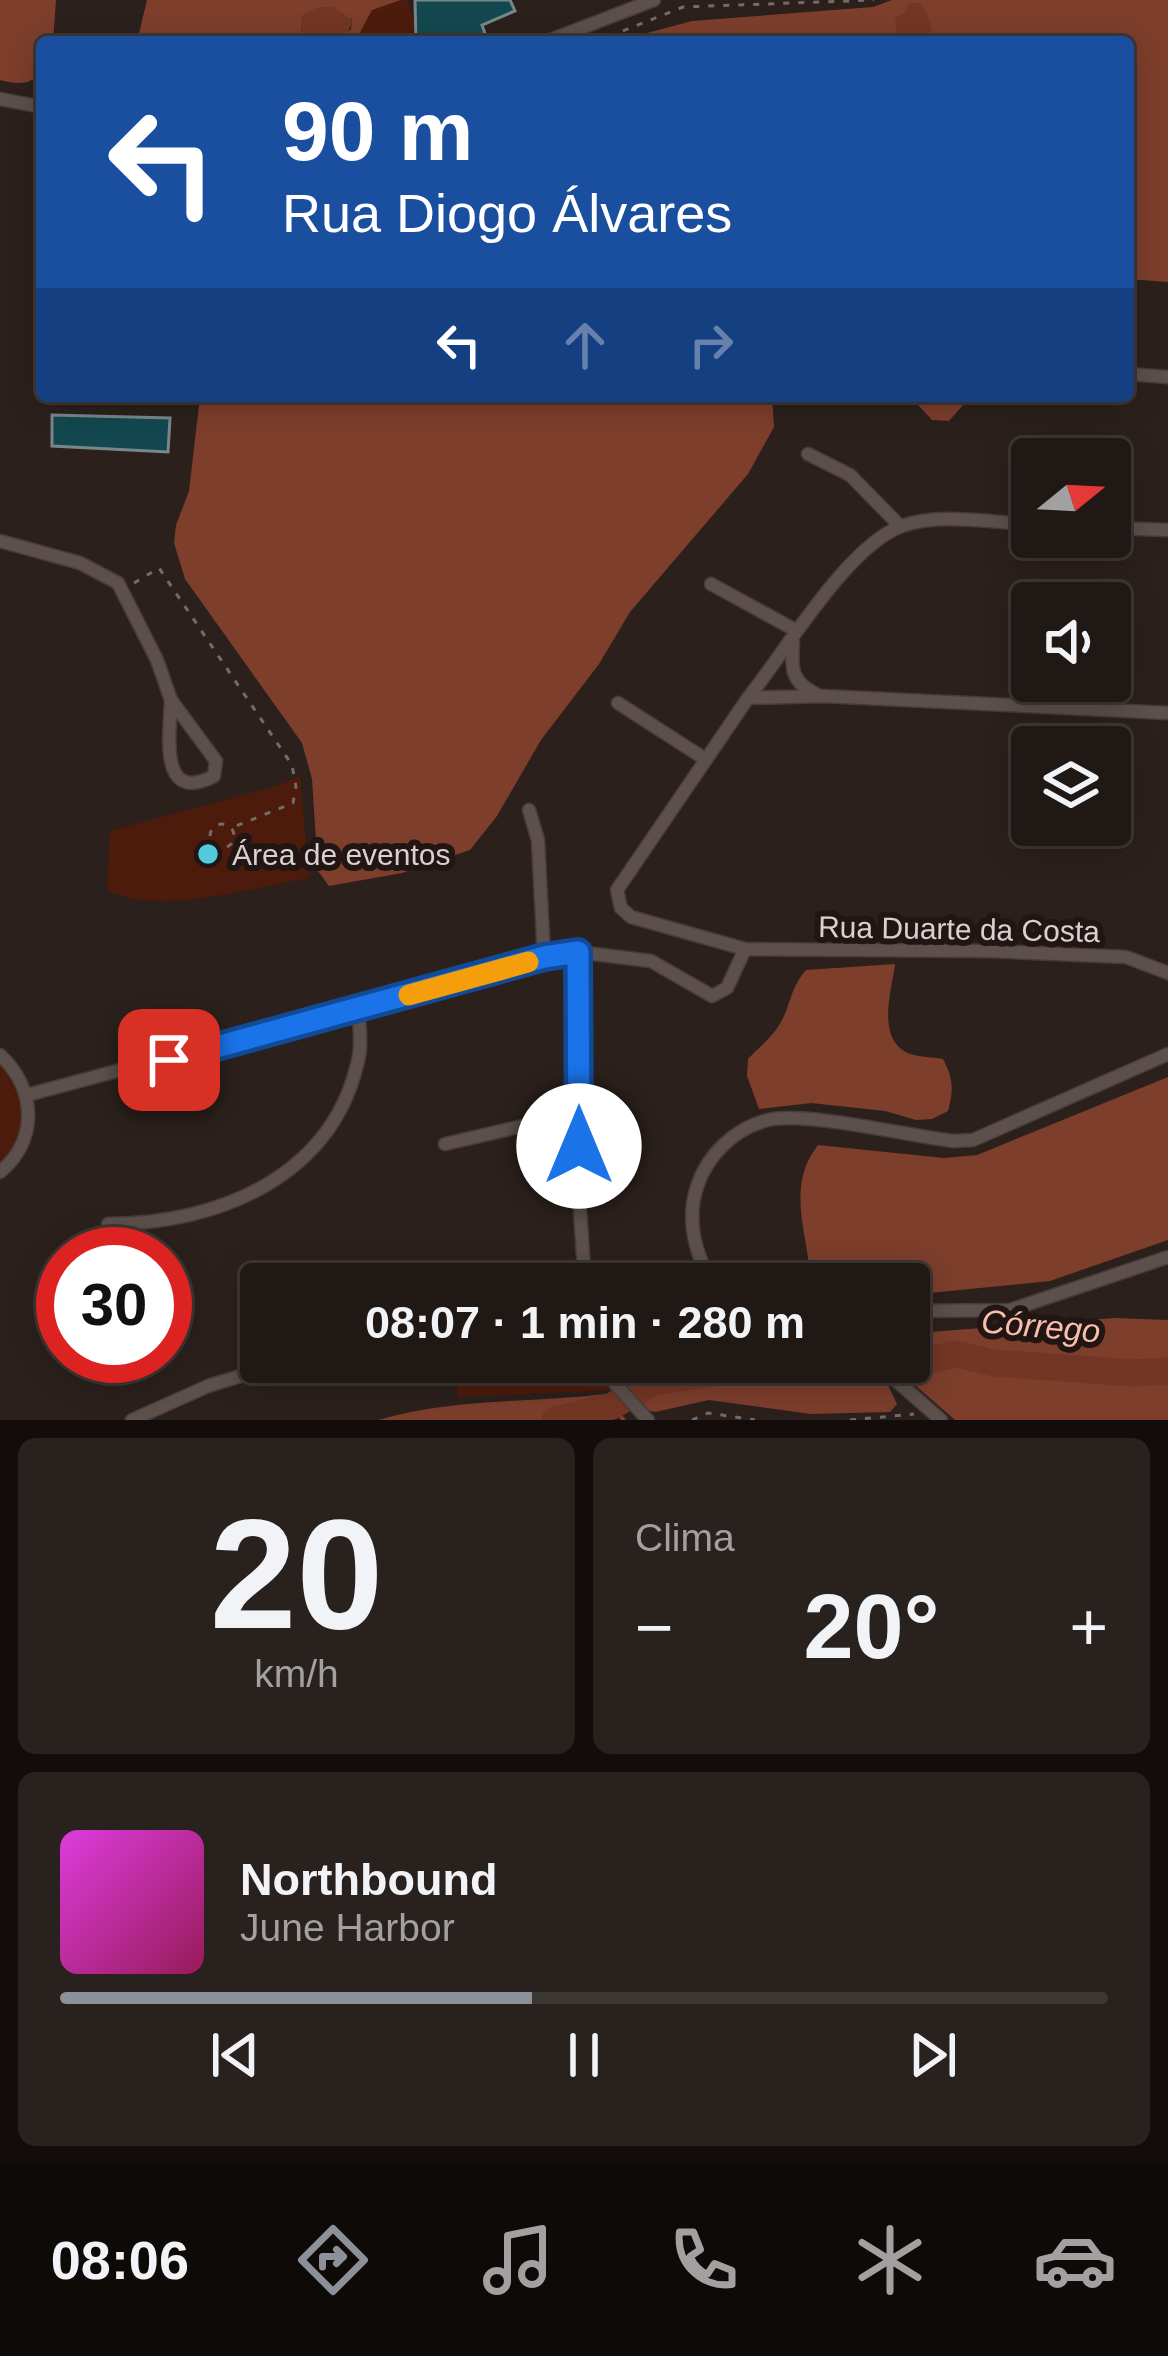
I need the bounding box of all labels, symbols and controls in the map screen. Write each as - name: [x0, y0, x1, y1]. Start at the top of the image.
- icon: left: [84, 84, 240, 240]
- text: 90 m: [282, 84, 473, 178]
- text: Rua Diogo Álvares: [282, 183, 732, 243]
- icon: left: [426, 312, 492, 378]
- icon: ahead: [552, 312, 618, 378]
- icon: right: [678, 312, 744, 378]
- north arrow: [1011, 438, 1131, 558]
- map controls: [1011, 438, 1131, 846]
- button: sound: [1011, 582, 1131, 702]
- button: layers: [1011, 726, 1131, 846]
- place label: Área de eventos: [232, 838, 450, 871]
- marker: Área de eventos: [195, 841, 221, 867]
- street label: Rua Duarte da Costa: [818, 910, 1100, 948]
- pin: [118, 1009, 220, 1111]
- icon: arrive: [136, 1027, 202, 1093]
- position arrow: [516, 1083, 642, 1209]
- speed limit sign: 30: [36, 1227, 192, 1383]
- text: 08:07 · 1 min · 280 m: [365, 1297, 805, 1348]
- water label: Córrego: [980, 1302, 1102, 1350]
- text: 20: [210, 1487, 383, 1661]
- text: Clima: [635, 1516, 735, 1559]
- text: 20°: [803, 1577, 940, 1677]
- text: −: [635, 1590, 674, 1664]
- text: +: [1069, 1590, 1108, 1664]
- text: km/h: [254, 1652, 339, 1695]
- text: Northbound: [240, 1854, 497, 1905]
- text: June Harbor: [240, 1906, 455, 1949]
- icon: previous: [202, 2022, 268, 2088]
- icon: pause: [551, 2022, 617, 2088]
- icon: next: [900, 2022, 966, 2088]
- icon: directions: [291, 2218, 375, 2302]
- icon: music: [476, 2218, 560, 2302]
- icon: phone: [662, 2218, 746, 2302]
- icon: climate: [848, 2218, 932, 2302]
- icon: car: [1033, 2218, 1117, 2302]
- text: 08:06: [51, 2230, 189, 2290]

